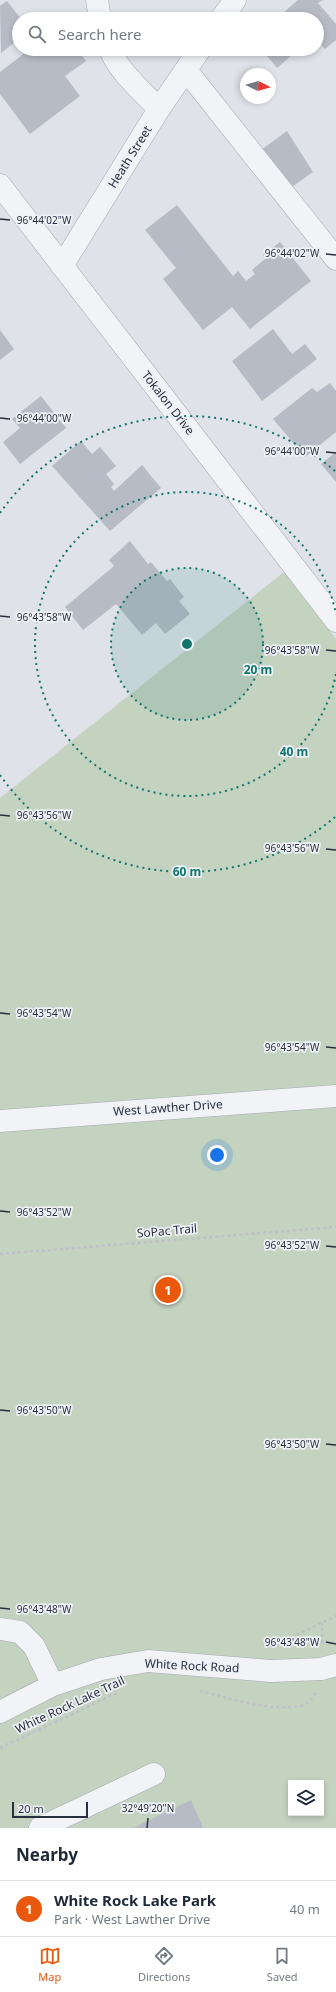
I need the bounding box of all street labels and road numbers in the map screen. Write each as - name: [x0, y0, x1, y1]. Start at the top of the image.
- street label: Heath Street: [104, 122, 156, 191]
- street label: Tokalon Drive: [138, 367, 199, 438]
- street label: West Lawther Drive: [113, 1095, 223, 1120]
- street label: SoPac Trail: [136, 1219, 198, 1242]
- street label: White Rock Road: [144, 1655, 240, 1676]
- street label: White Rock Lake Trail: [12, 1672, 127, 1737]

